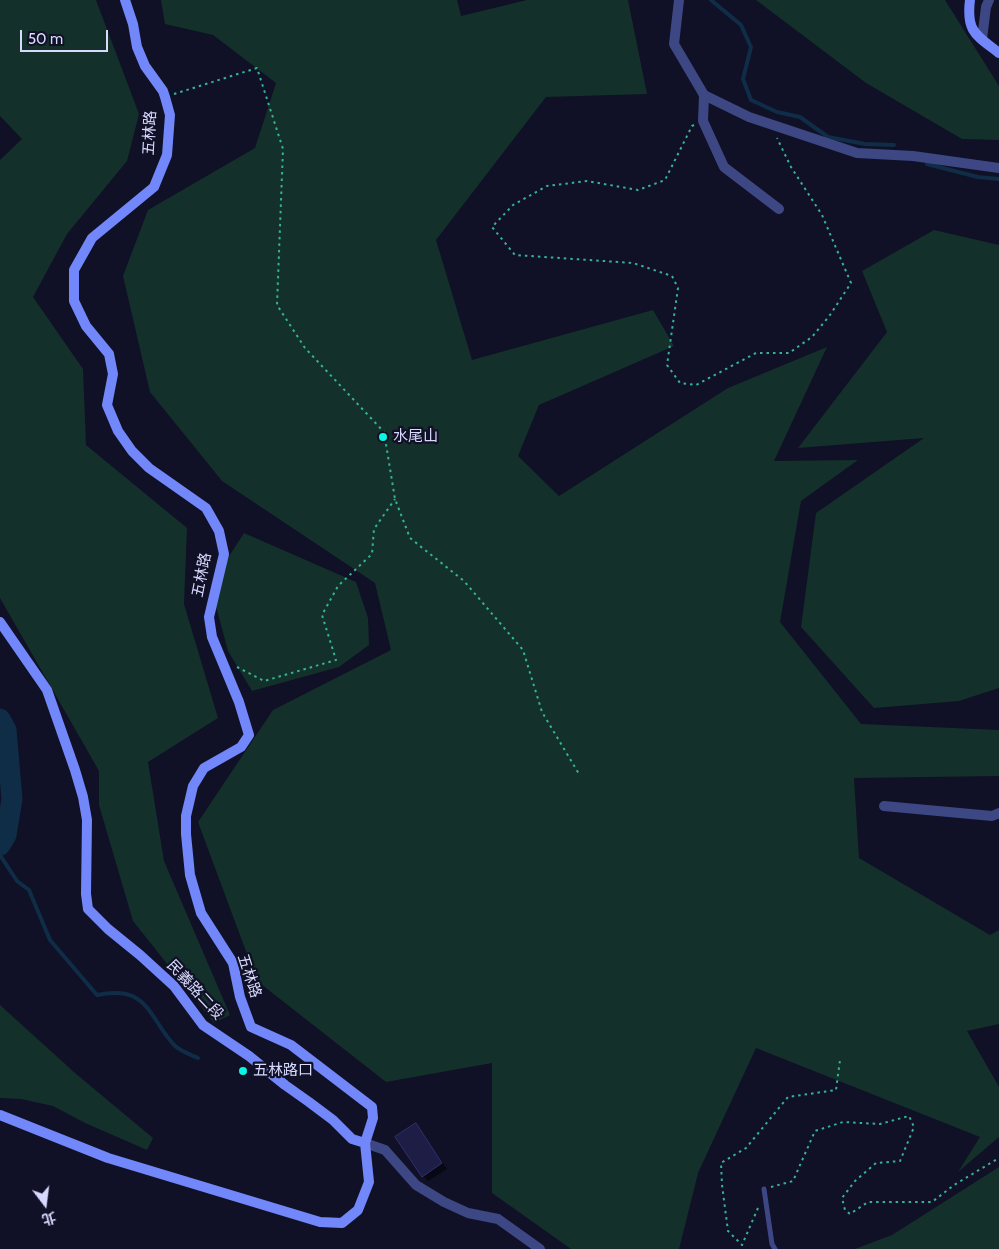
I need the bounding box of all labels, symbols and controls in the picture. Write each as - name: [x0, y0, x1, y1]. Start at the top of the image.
- scale bar: [22, 20, 110, 52]
- text: 50 m: [28, 30, 63, 48]
- street label: 五林路: [140, 110, 160, 156]
- place label: 水尾山: [393, 428, 438, 446]
- marker: 水尾山: [377, 431, 389, 443]
- street label: 五林路: [189, 551, 215, 599]
- street label: 五林路: [233, 952, 265, 1000]
- street label: 民義路二段: [163, 956, 227, 1024]
- place label: 五林路口: [253, 1062, 313, 1080]
- marker: 五林路口: [237, 1065, 249, 1077]
- north arrow: [20, 1179, 70, 1229]
- text: 北: [40, 1208, 58, 1229]

